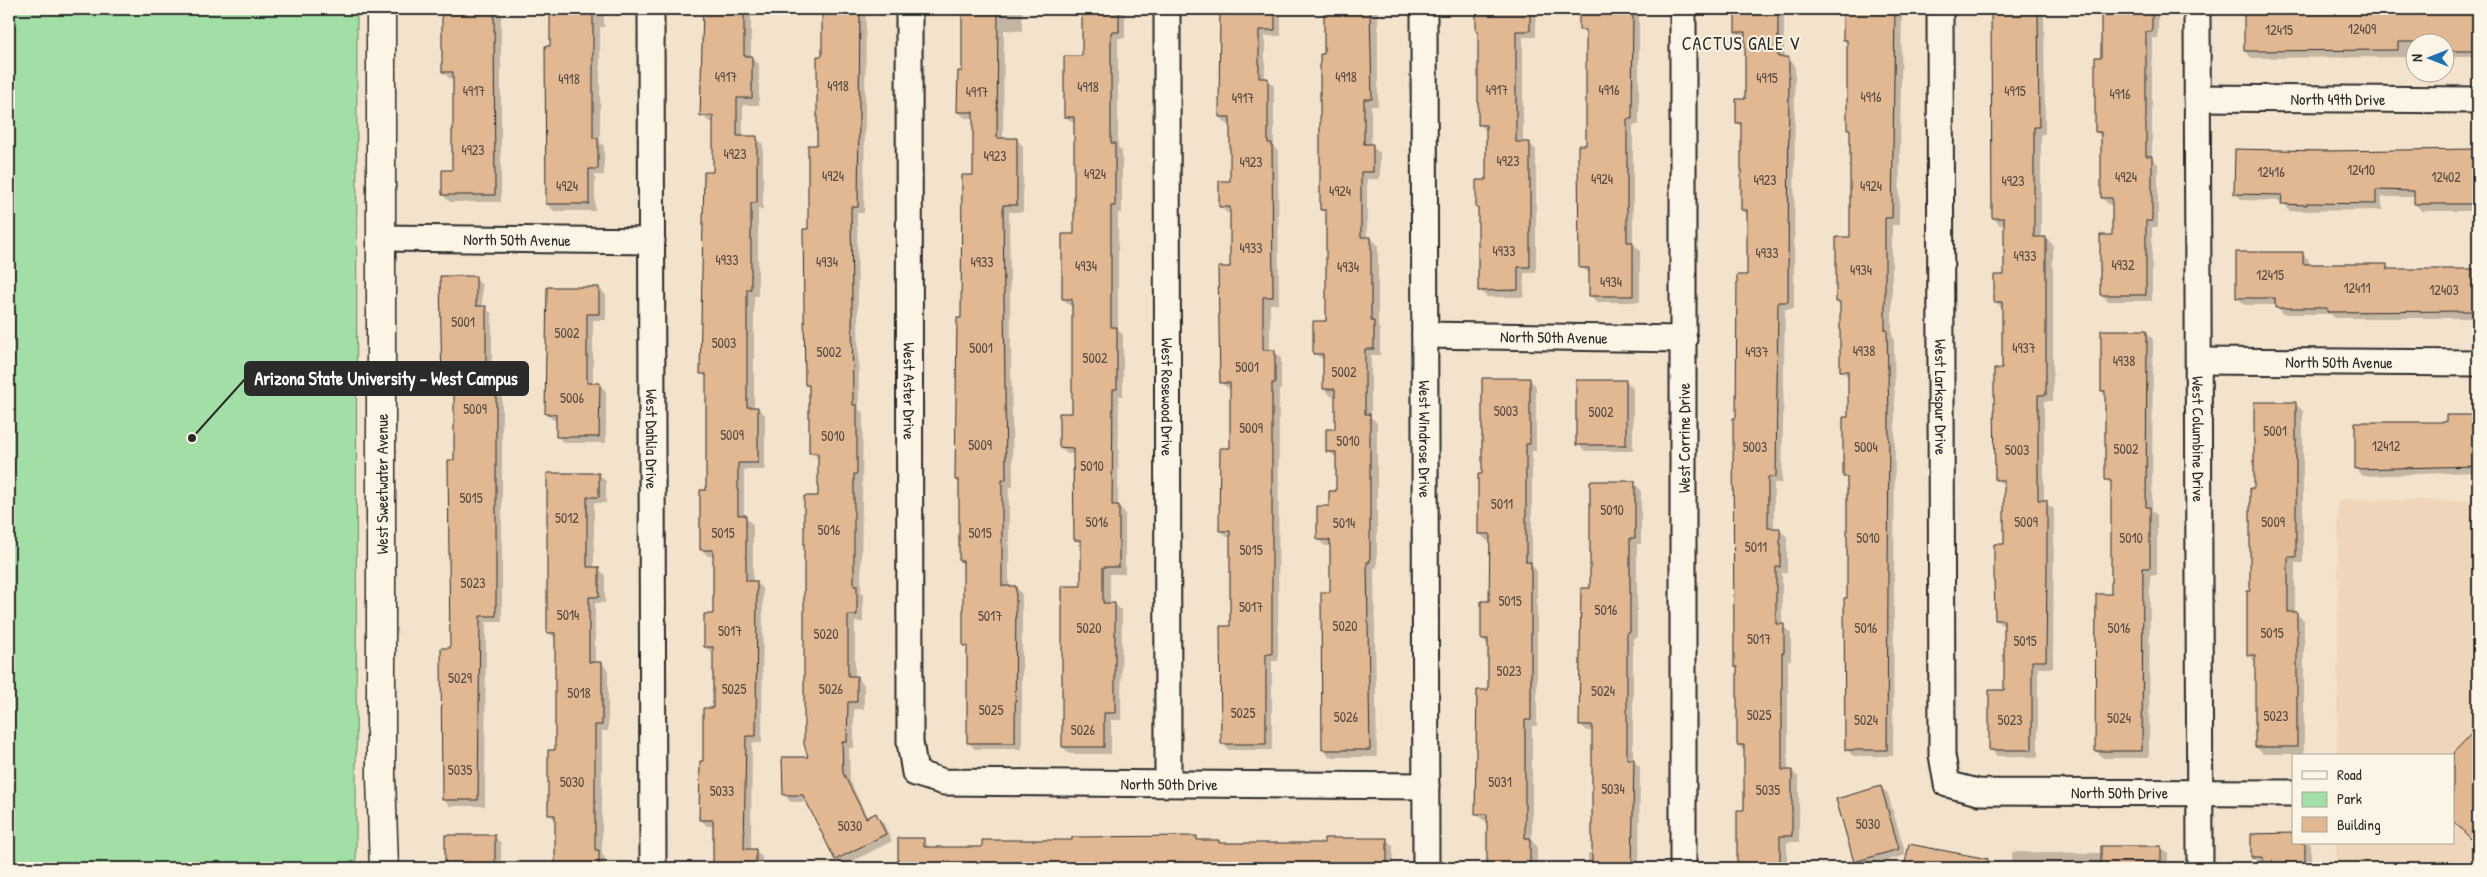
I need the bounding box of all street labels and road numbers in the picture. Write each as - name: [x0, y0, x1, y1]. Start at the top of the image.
- street label: North 49th Drive: [2290, 88, 2386, 110]
- street label: North 50th Avenue: [463, 228, 572, 251]
- street label: North 50th Avenue: [1500, 325, 1609, 349]
- street label: West Rosewood Drive: [1156, 338, 1179, 457]
- street label: West Larkspur Drive: [1930, 339, 1952, 456]
- street label: West Aster Drive: [898, 342, 921, 440]
- street label: North 50th Avenue: [2285, 351, 2393, 373]
- street label: West Columbine Drive: [2187, 376, 2210, 503]
- street label: West Windrose Drive: [1414, 380, 1436, 498]
- street label: West Corrine Drive: [1673, 382, 1695, 493]
- street label: West Dahlia Drive: [641, 389, 663, 490]
- street label: West Sweetwater Avenue: [371, 413, 393, 554]
- street label: North 50th Drive: [1121, 772, 1219, 795]
- street label: North 50th Drive: [2071, 781, 2169, 804]

